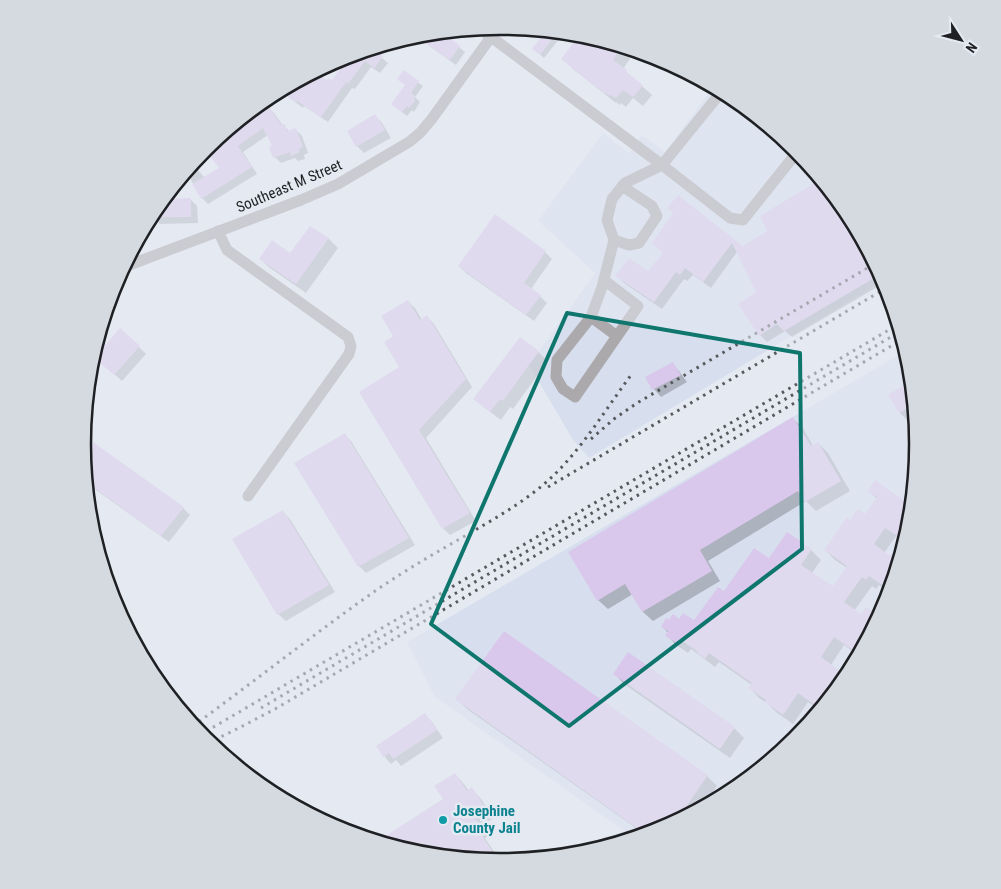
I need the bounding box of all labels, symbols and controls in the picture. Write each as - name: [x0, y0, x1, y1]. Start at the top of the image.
- north arrow: [936, 15, 986, 65]
- text: N: [963, 39, 981, 56]
- street label: Southeast M Street: [233, 156, 345, 216]
- place label: Josephine County Jail: [453, 802, 521, 837]
- marker: Josephine County Jail: [437, 814, 449, 826]

